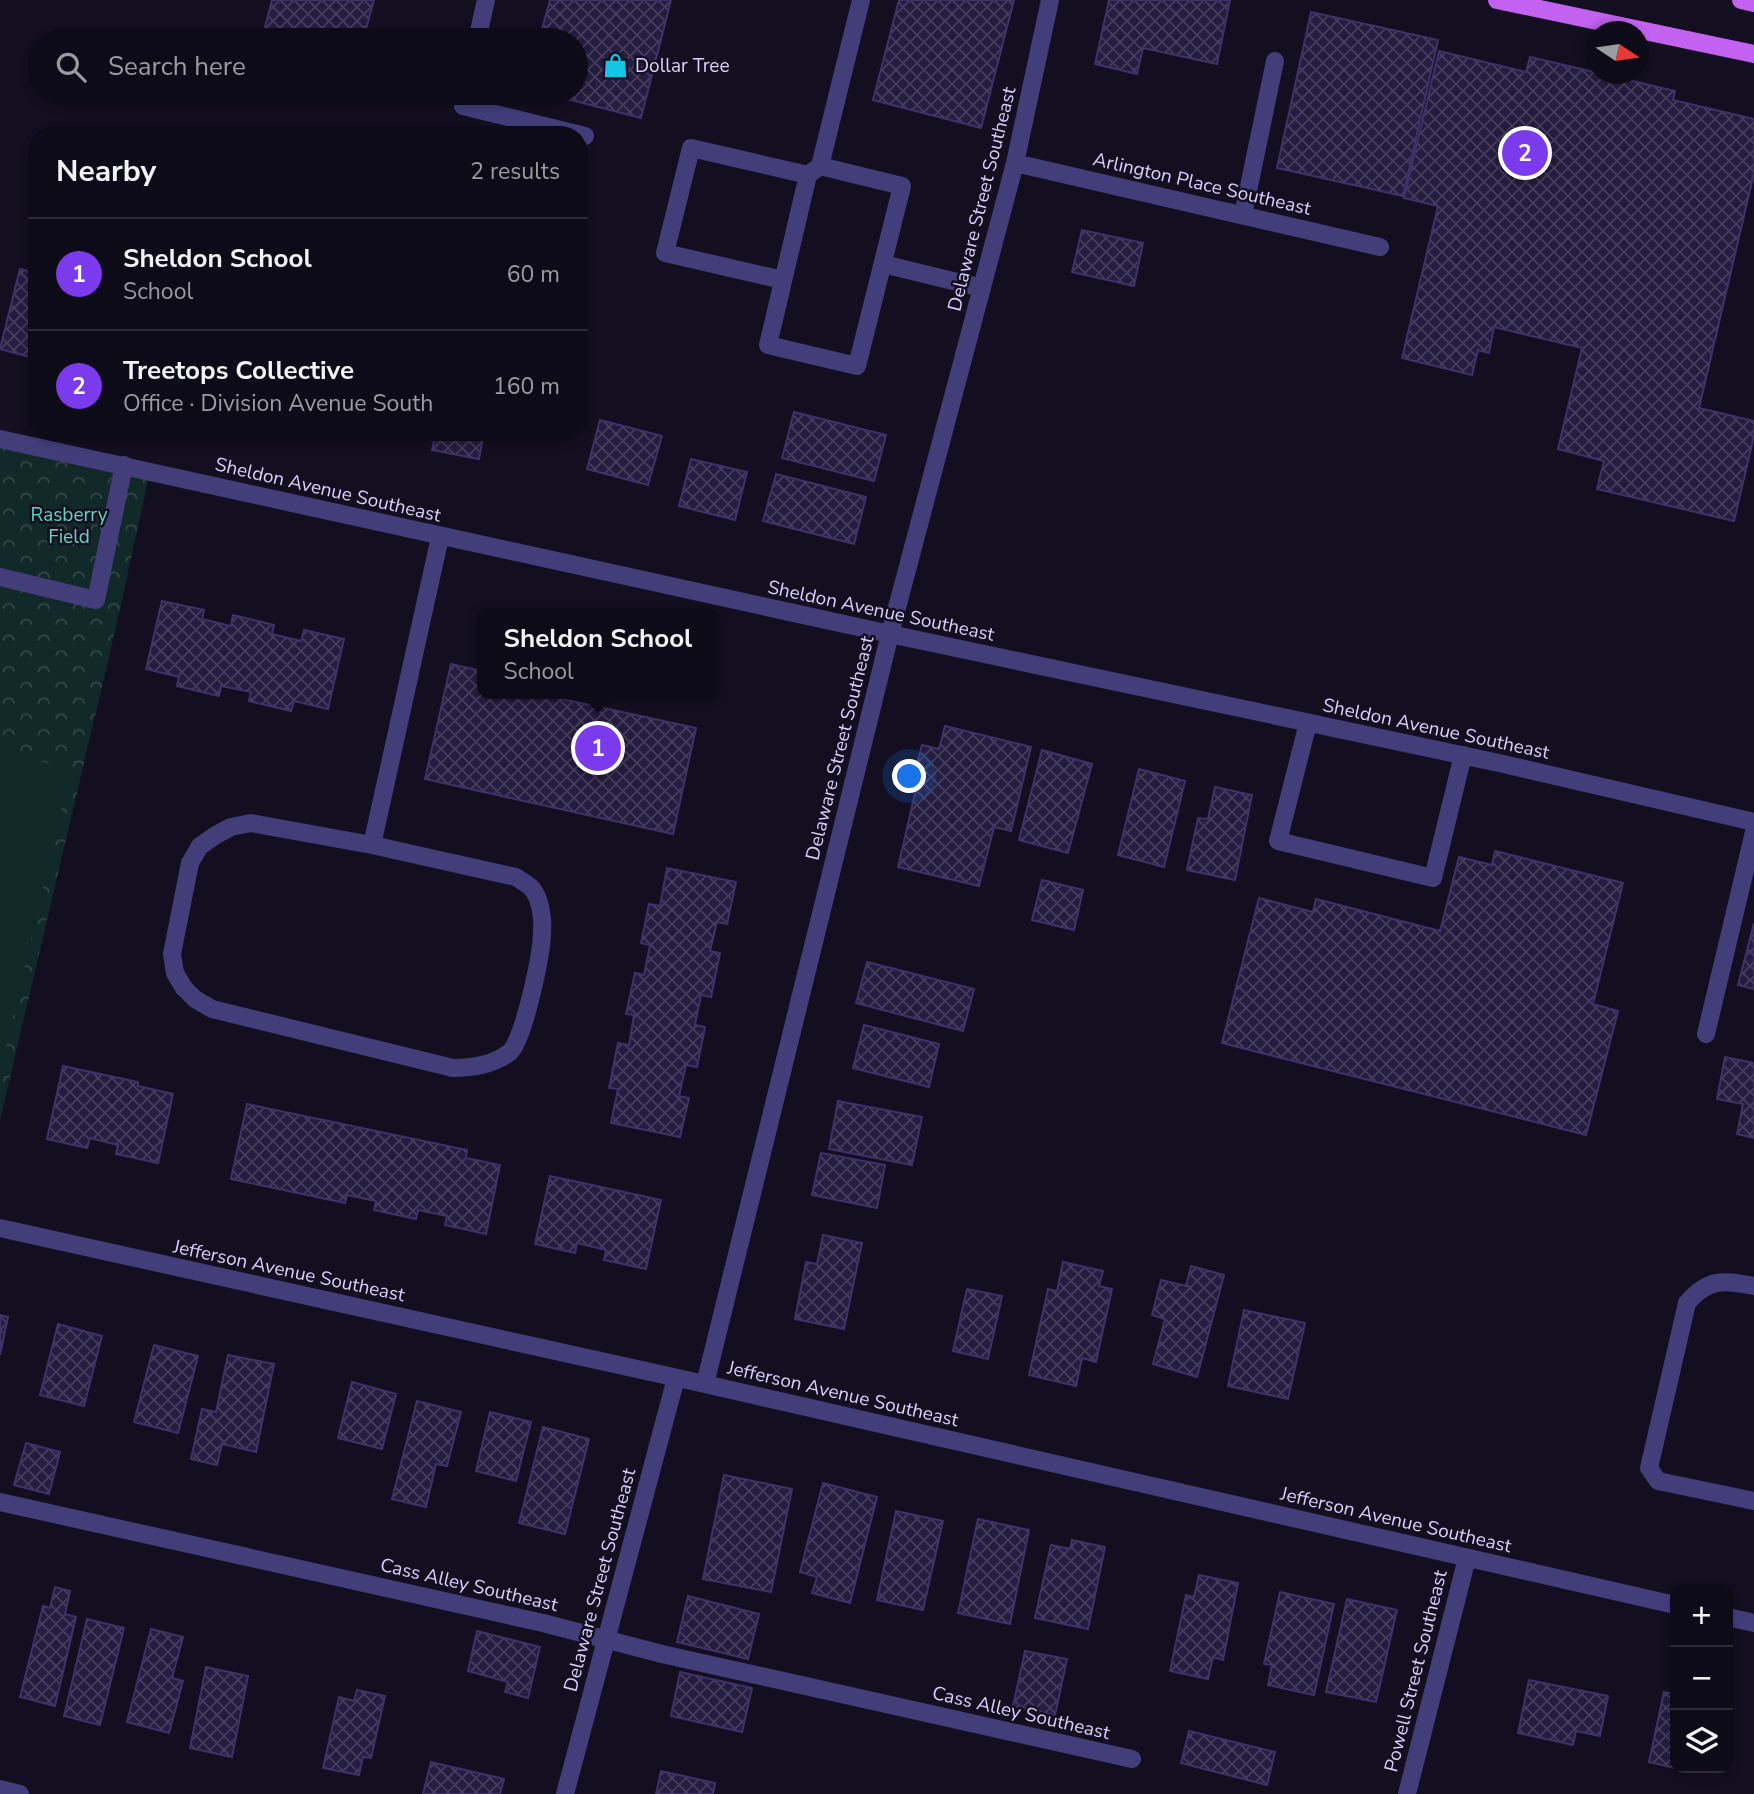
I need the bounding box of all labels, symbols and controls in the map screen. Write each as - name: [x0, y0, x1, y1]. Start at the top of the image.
- north arrow: [1586, 21, 1649, 84]
- search box: [28, 28, 588, 105]
- icon: search: [52, 48, 90, 86]
- text: Search here: [108, 49, 246, 84]
- shop icon: Dollar Tree: [601, 52, 629, 80]
- place label: Dollar Tree: [635, 53, 730, 79]
- street label: Delaware Street Southeast: [942, 84, 1023, 314]
- pin: 2: [1502, 127, 1548, 179]
- street label: Arlington Place Southeast: [1090, 146, 1314, 222]
- text: Nearby: [56, 151, 156, 192]
- text: 2 results: [470, 156, 560, 187]
- text: Sheldon School: [123, 241, 312, 276]
- text: 1: [72, 259, 86, 290]
- text: 60 m: [507, 259, 560, 290]
- text: School: [123, 276, 193, 307]
- text: Treetops Collective: [123, 353, 354, 388]
- text: 2: [72, 371, 86, 402]
- text: 160 m: [493, 371, 560, 402]
- text: Office · Division Avenue South: [123, 388, 433, 419]
- street label: Sheldon Avenue Southeast: [212, 451, 444, 529]
- park label: Rasberry Field: [30, 502, 108, 550]
- street label: Sheldon Avenue Southeast: [765, 574, 997, 648]
- popup: [477, 608, 719, 699]
- text: Sheldon School: [504, 621, 692, 656]
- street label: Delaware Street Southeast: [800, 633, 881, 863]
- text: School: [504, 656, 574, 687]
- street label: Sheldon Avenue Southeast: [1320, 692, 1552, 766]
- pin: 1: [575, 722, 621, 774]
- your location: [892, 759, 926, 793]
- street label: Jefferson Avenue Southeast: [170, 1234, 408, 1308]
- street label: Jefferson Avenue Southeast: [724, 1355, 961, 1433]
- street label: Delaware Street Southeast: [558, 1465, 642, 1695]
- street label: Jefferson Avenue Southeast: [1277, 1481, 1514, 1559]
- street label: Cass Alley Southeast: [378, 1552, 561, 1618]
- street label: Powell Street Southeast: [1378, 1567, 1454, 1775]
- map controls: [1670, 1584, 1733, 1773]
- button: +: [1670, 1584, 1733, 1647]
- button: −: [1670, 1647, 1733, 1710]
- street label: Cass Alley Southeast: [930, 1680, 1113, 1746]
- button: layers: [1670, 1710, 1733, 1773]

